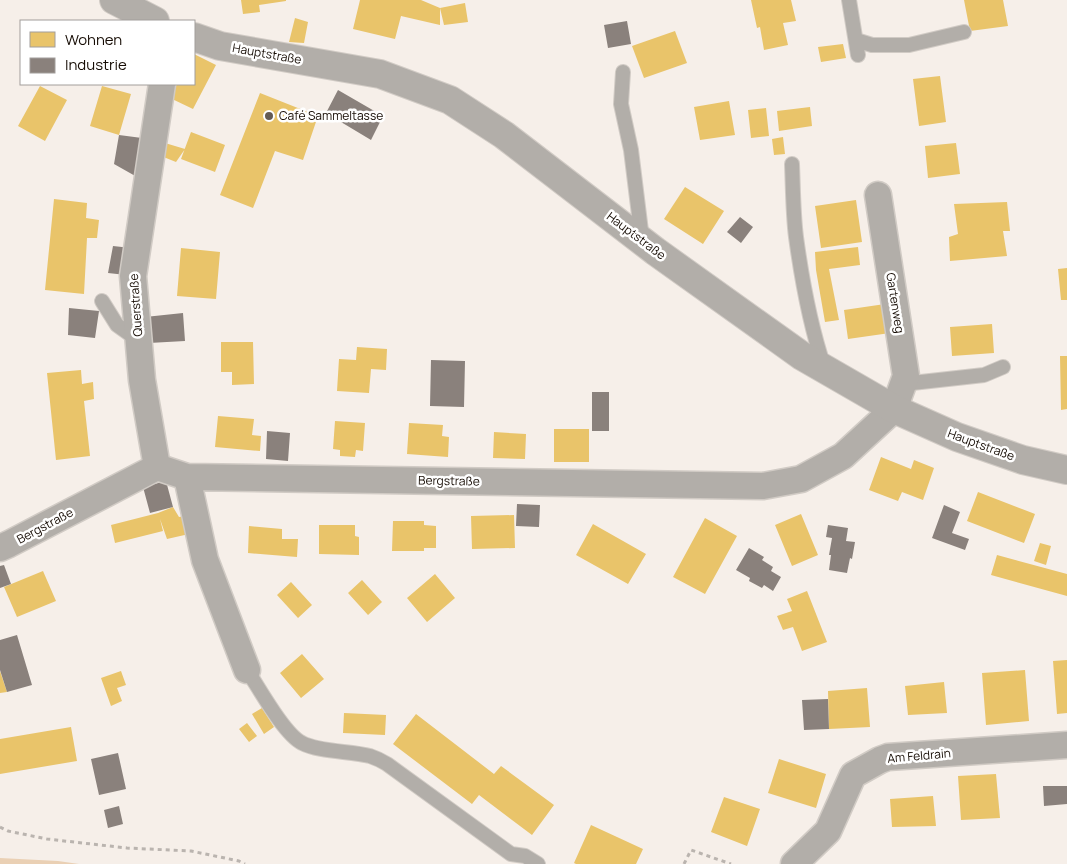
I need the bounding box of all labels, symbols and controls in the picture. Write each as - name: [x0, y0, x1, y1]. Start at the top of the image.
- legend: [20, 20, 195, 85]
- text: Wohnen: [65, 29, 122, 50]
- street label: Hauptstraße: [231, 39, 303, 68]
- text: Industrie: [65, 54, 127, 75]
- place label: Café Sammeltasse: [279, 107, 383, 124]
- marker: Café Sammeltasse: [263, 110, 275, 122]
- street label: Hauptstraße: [603, 208, 669, 263]
- street label: Gartenweg: [882, 271, 909, 334]
- street label: Querstraße: [125, 273, 146, 337]
- street label: Hauptstraße: [945, 425, 1017, 464]
- street label: Bergstraße: [418, 471, 480, 490]
- street label: Bergstraße: [14, 504, 76, 548]
- street label: Am Feldrain: [887, 744, 951, 767]

